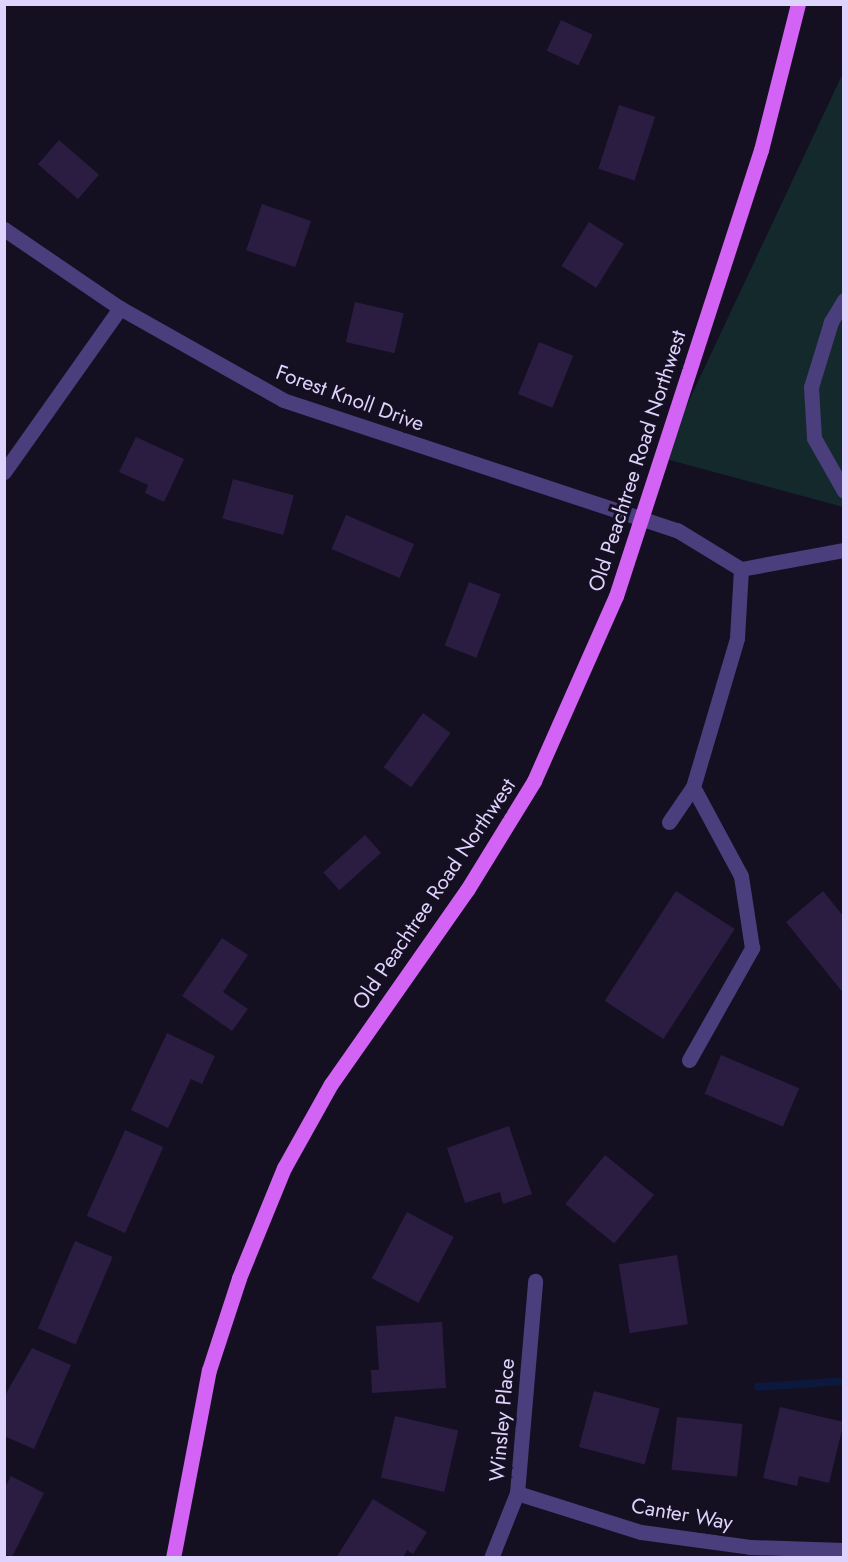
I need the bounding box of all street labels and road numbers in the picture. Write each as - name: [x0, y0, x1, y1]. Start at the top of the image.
- street label: Old Peachtree Road Northwest: [583, 327, 691, 595]
- street label: Forest Knoll Drive: [272, 360, 428, 436]
- street label: Old Peachtree Road Northwest: [347, 774, 521, 1014]
- street label: Winsley Place: [484, 1357, 520, 1483]
- street label: Canter Way: [629, 1493, 735, 1535]

